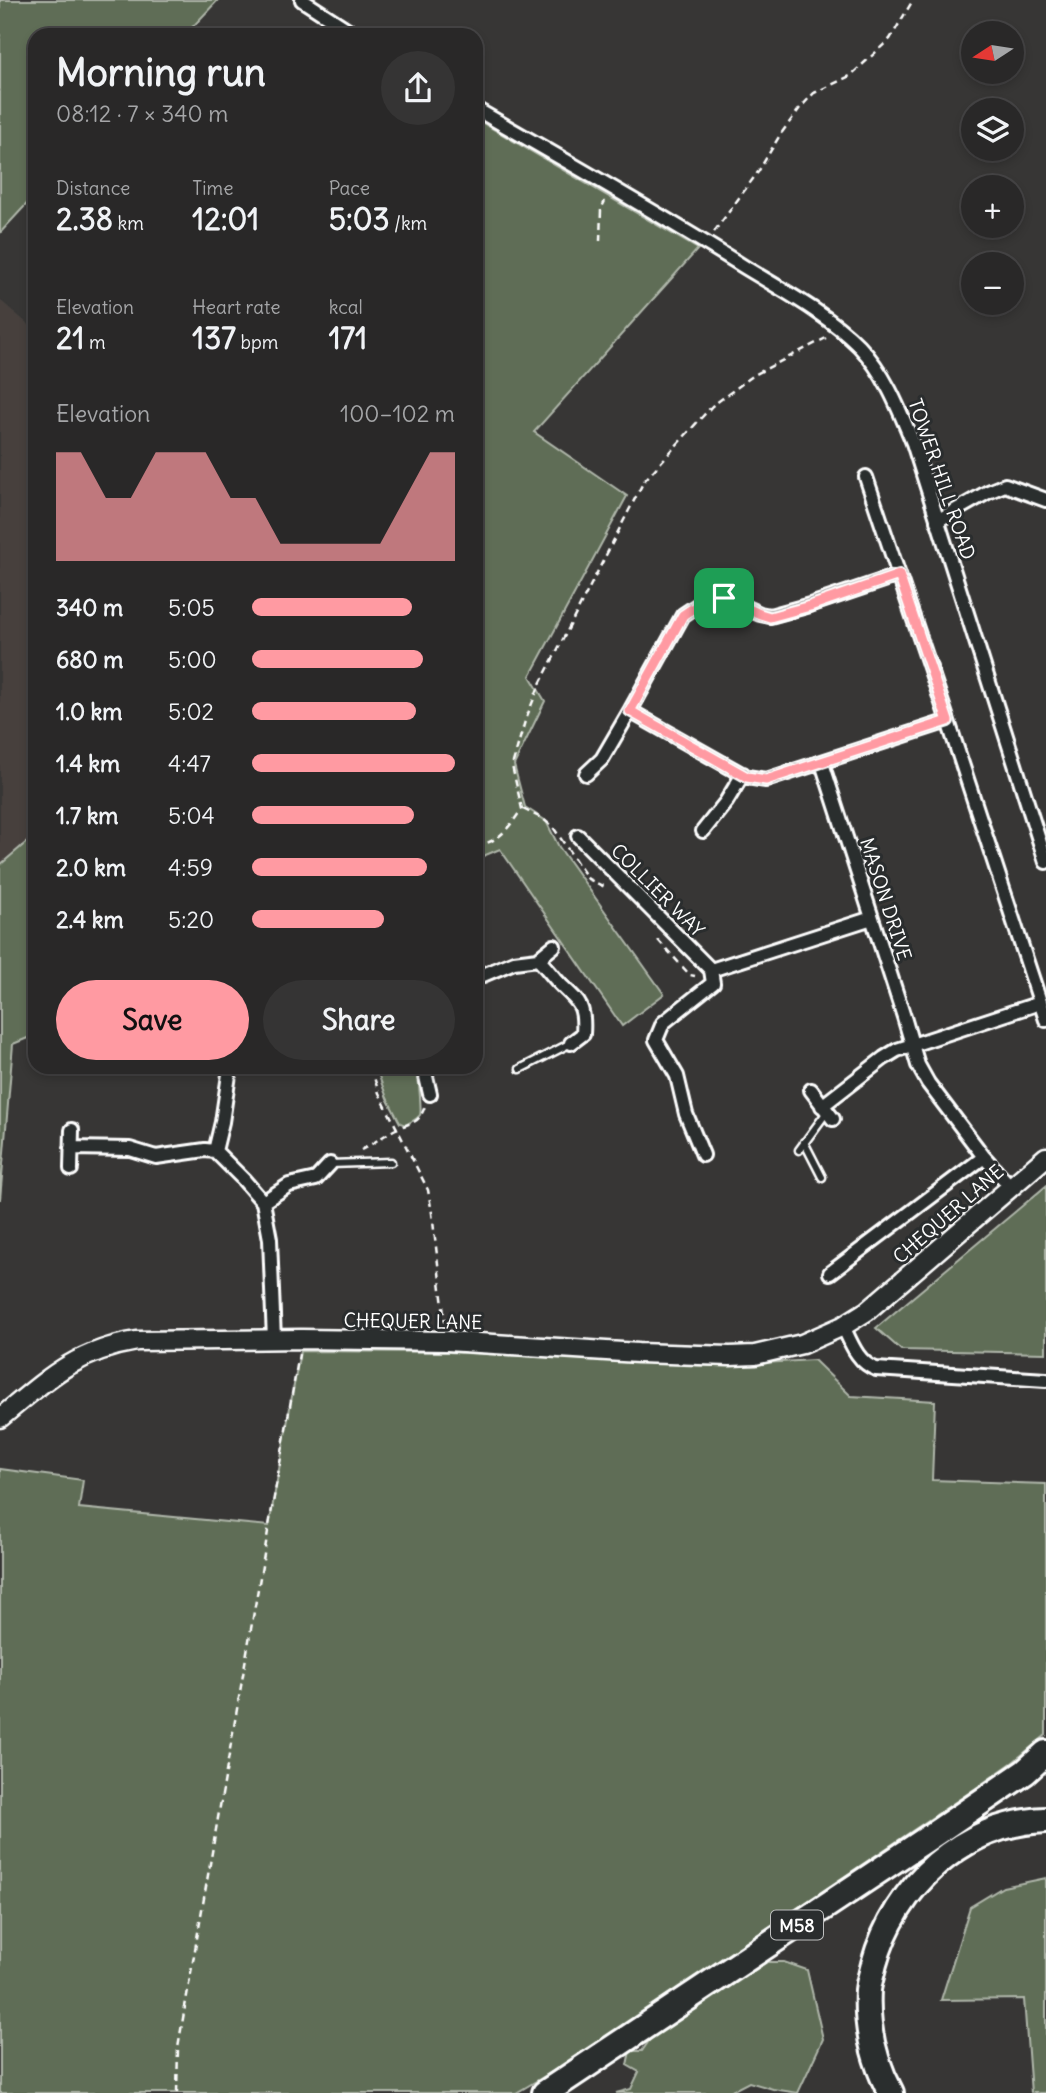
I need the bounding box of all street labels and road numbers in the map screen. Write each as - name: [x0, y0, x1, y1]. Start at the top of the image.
- street label: TOWER HILL ROAD: [903, 395, 981, 563]
- street label: MASON DRIVE: [855, 835, 917, 963]
- street label: COLLIER WAY: [606, 838, 710, 942]
- street label: CHEQUER LANE: [888, 1159, 1008, 1269]
- street label: CHEQUER LANE: [343, 1308, 483, 1334]
- road number: M58: [771, 1910, 823, 1940]

